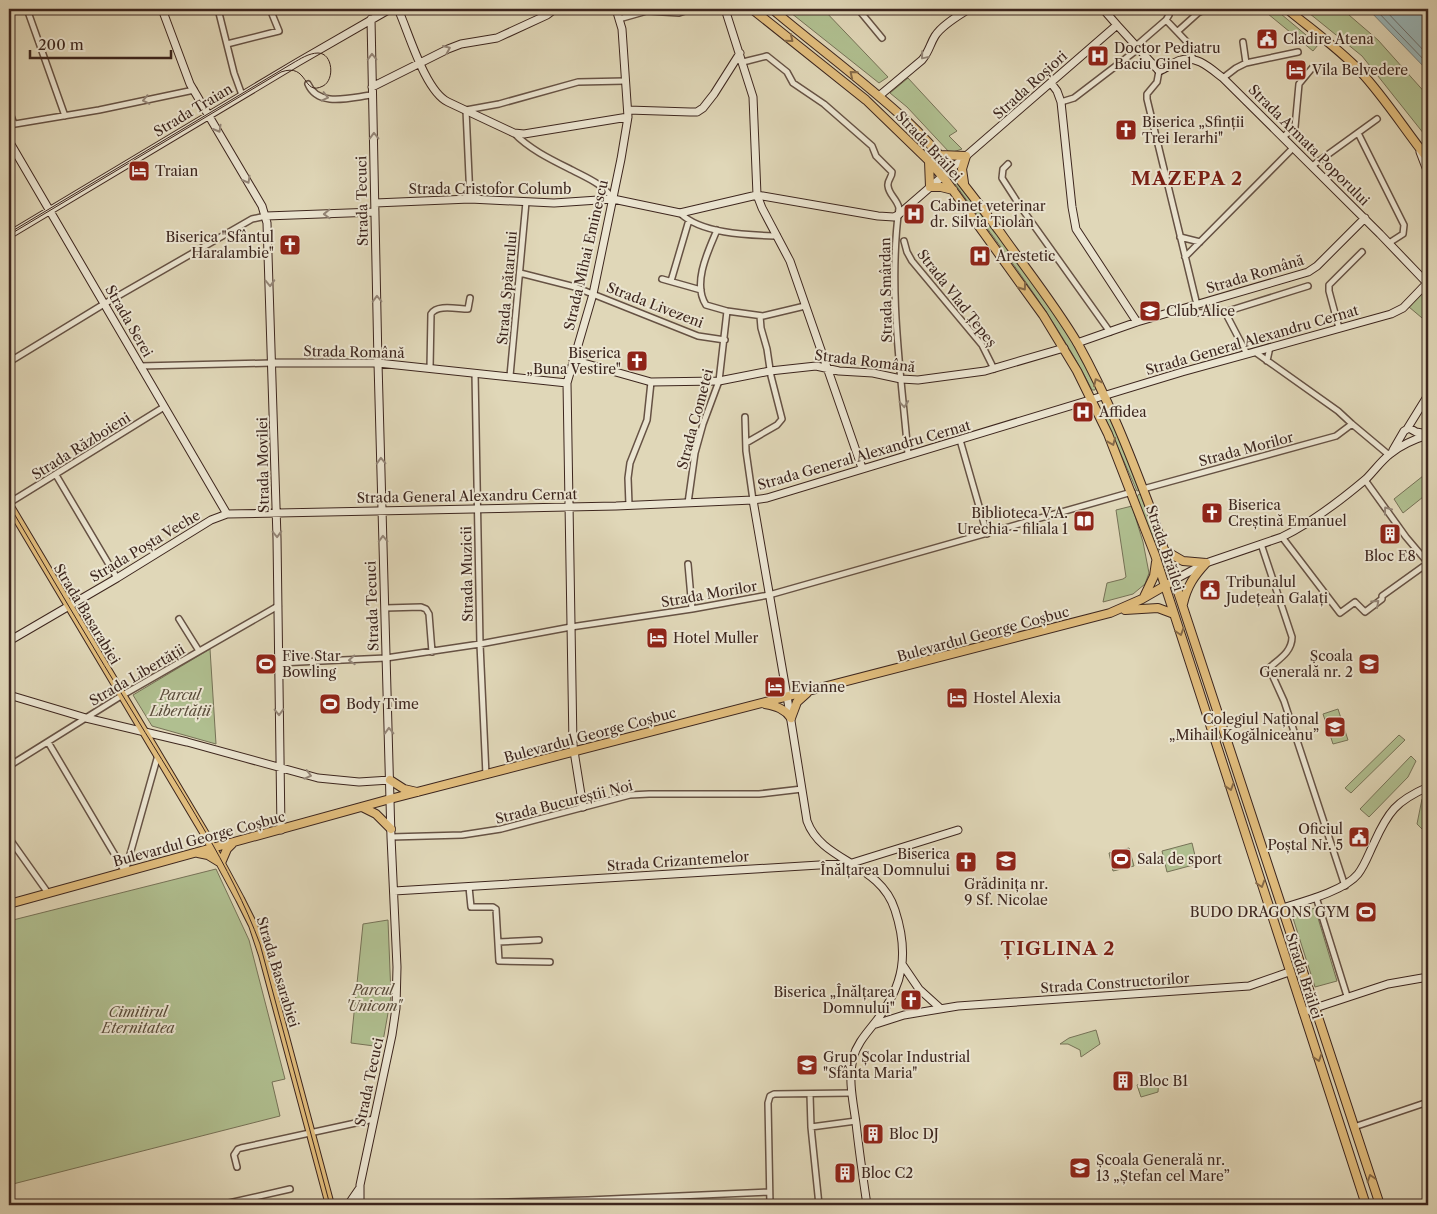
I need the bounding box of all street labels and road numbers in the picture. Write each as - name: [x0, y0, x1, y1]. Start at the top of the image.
- street label: Strada Roșiori: [989, 47, 1071, 123]
- street label: Strada Traian: [150, 79, 236, 141]
- street label: Strada Armata Poporului: [1245, 81, 1373, 209]
- street label: Strada Brăilei: [892, 107, 966, 185]
- street label: Strada Tecuci: [352, 156, 372, 246]
- street label: Strada Mihai Eminescu: [560, 177, 612, 332]
- street label: Strada Cristofor Columb: [409, 180, 571, 198]
- street label: Strada Spătarului: [493, 230, 521, 346]
- street label: Strada Smârdan: [876, 237, 896, 343]
- street label: Strada Vlad Țepeș: [913, 246, 1001, 350]
- street label: Strada Română: [1204, 250, 1307, 297]
- street label: Strada Livezeni: [604, 278, 706, 332]
- street label: Strada Serei: [101, 282, 157, 360]
- street label: Strada General Alexandru Cernat: [1143, 301, 1361, 379]
- street label: Strada Română: [303, 342, 405, 362]
- street label: Strada Română: [814, 346, 917, 376]
- street label: Strada Cometei: [673, 367, 717, 471]
- street label: Strada Războieni: [28, 408, 134, 484]
- street label: Strada General Alexandru Cernat: [755, 416, 973, 494]
- street label: Strada Movilei: [253, 417, 273, 513]
- street label: Strada Morilor: [1197, 428, 1295, 470]
- street label: Strada General Alexandru Cernat: [356, 485, 578, 507]
- street label: Strada Brăilei: [1142, 503, 1188, 593]
- street label: Strada Poșta Veche: [87, 506, 204, 586]
- street label: Strada Muzicii: [457, 526, 477, 622]
- street label: Strada Basarabiei: [50, 560, 124, 668]
- street label: Strada Tecuci: [361, 561, 383, 651]
- street label: Strada Morilor: [660, 577, 759, 611]
- street label: Bulevardul George Coșbuc: [895, 602, 1071, 666]
- street label: Strada Libertății: [86, 640, 188, 710]
- street label: Bulevardul George Coșbuc: [502, 703, 678, 767]
- street label: Strada Bucureștii Noi: [493, 776, 635, 828]
- street label: Bulevardul George Coșbuc: [111, 807, 287, 871]
- street label: Strada Crizantemelor: [606, 847, 750, 875]
- street label: Strada Basarabiei: [253, 915, 303, 1029]
- street label: Strada Brăilei: [1282, 931, 1326, 1021]
- street label: Strada Constructorilor: [1040, 969, 1190, 997]
- street label: Strada Tecuci: [351, 1036, 387, 1128]

